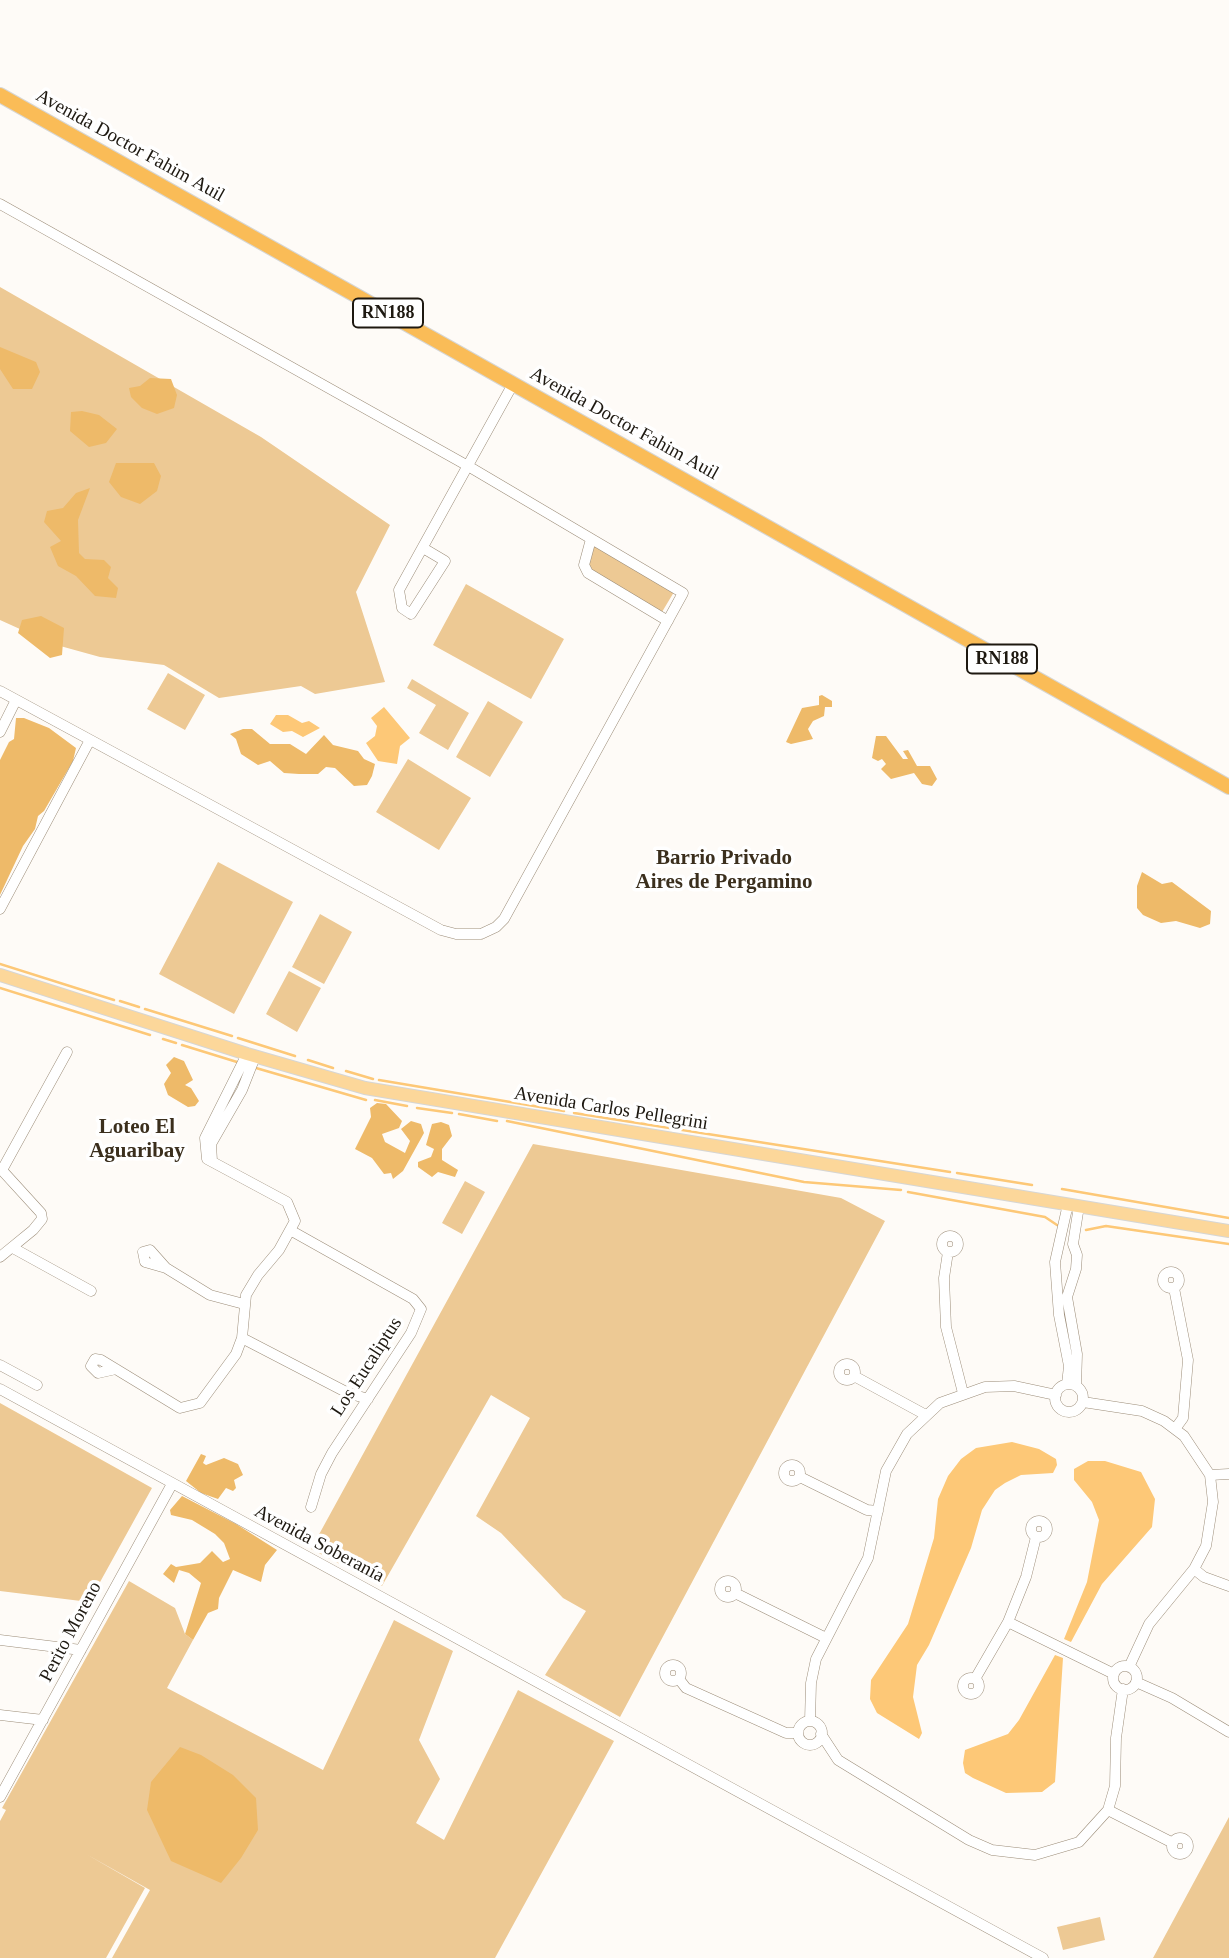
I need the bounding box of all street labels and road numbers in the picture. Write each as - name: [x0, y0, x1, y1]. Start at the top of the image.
- street label: Avenida Doctor Fahim Auil: [32, 85, 228, 207]
- road number: RN188: [353, 298, 423, 328]
- street label: Avenida Doctor Fahim Auil: [526, 363, 722, 485]
- road number: RN188: [967, 644, 1037, 674]
- street label: Avenida Carlos Pellegrini: [512, 1082, 710, 1136]
- street label: Los Eucaliptus: [327, 1313, 407, 1421]
- street label: Avenida Soberanía: [250, 1500, 388, 1588]
- street label: Perito Moreno: [35, 1578, 107, 1686]

